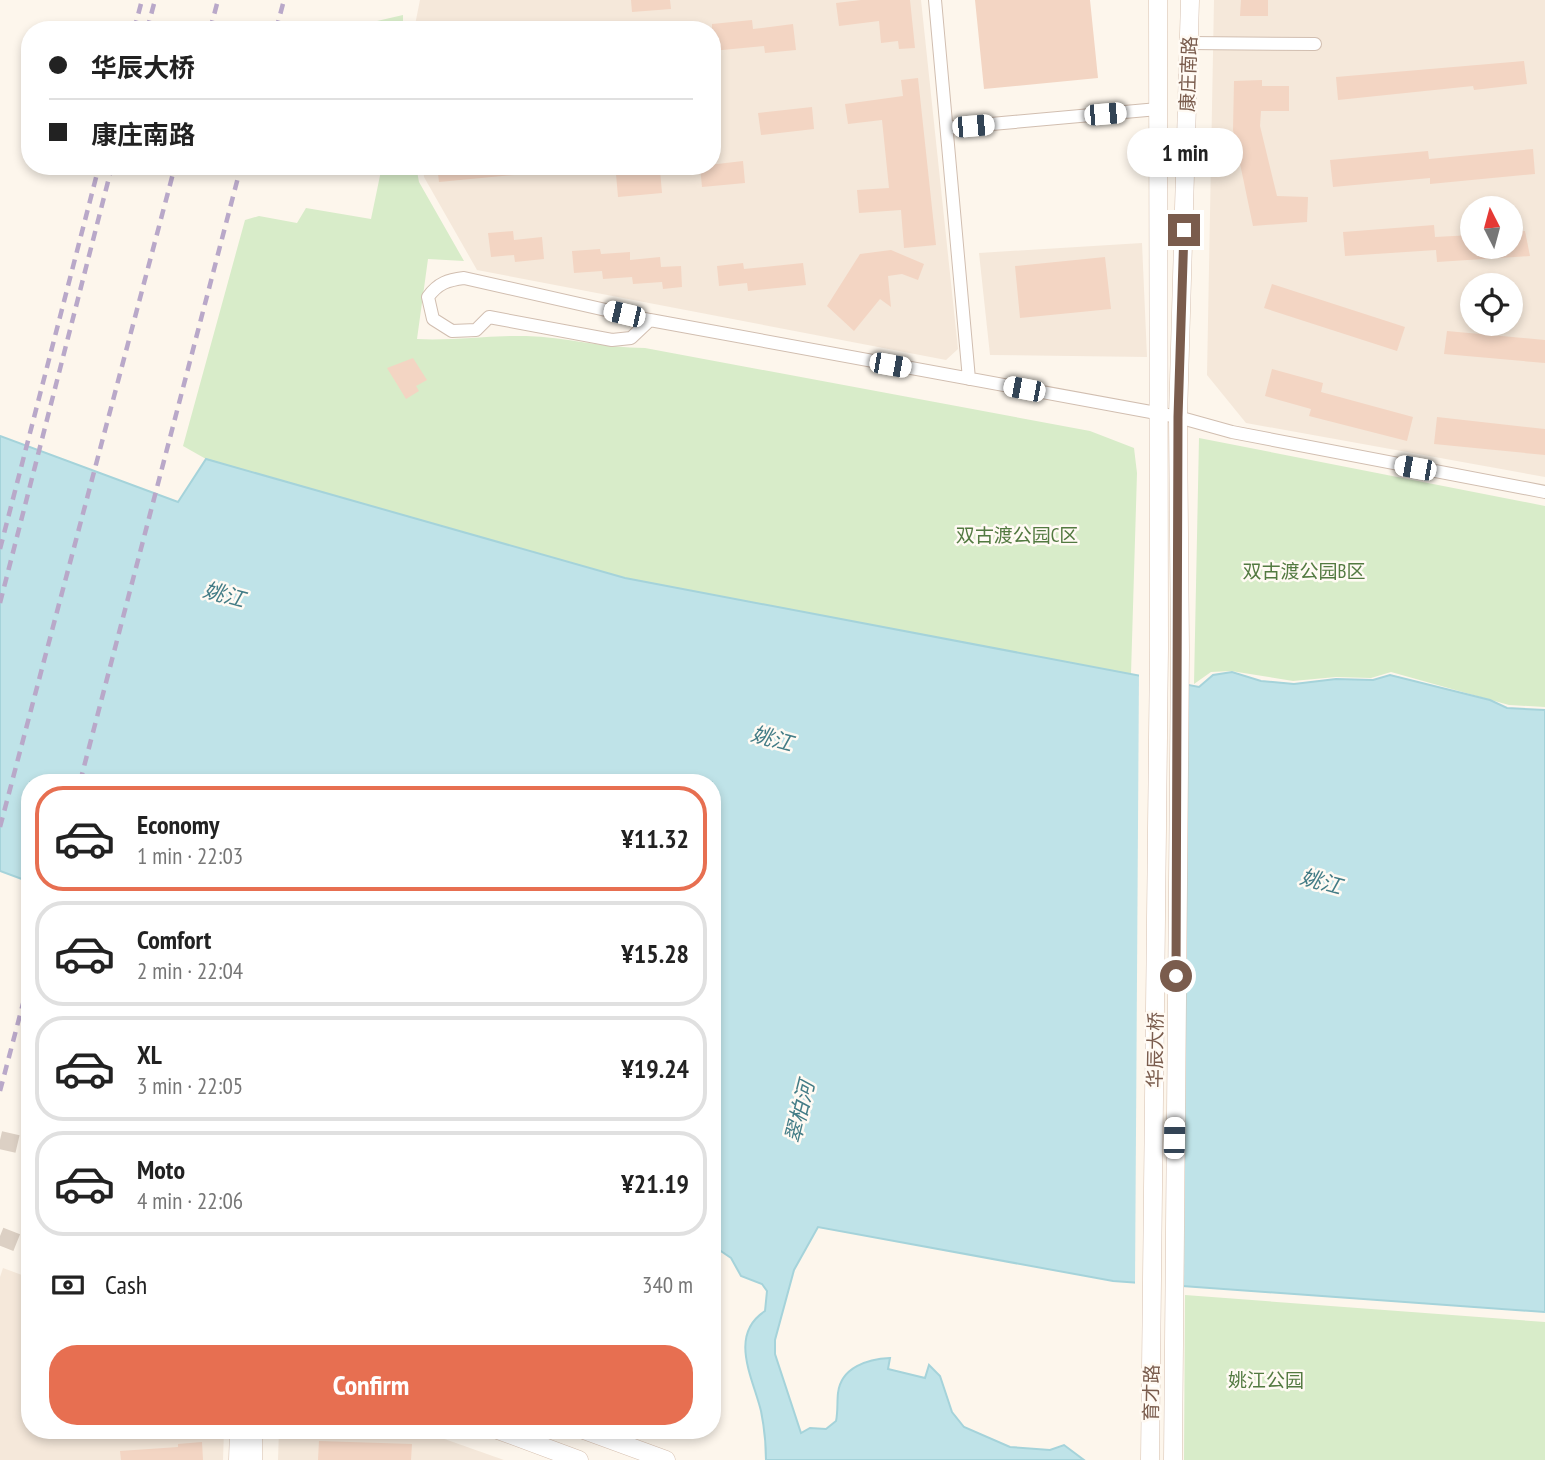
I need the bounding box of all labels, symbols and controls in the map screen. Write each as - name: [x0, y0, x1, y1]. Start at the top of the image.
- street label: 康庄南路: [1175, 36, 1201, 112]
- text: 华辰大桥: [91, 51, 195, 84]
- car: [1084, 102, 1127, 126]
- car: [952, 114, 995, 138]
- text: 康庄南路: [91, 118, 195, 151]
- callout: 1 min: [1126, 128, 1242, 177]
- text: 1 min: [1162, 138, 1208, 167]
- north arrow: [1460, 196, 1522, 259]
- map controls: [1460, 196, 1523, 336]
- route end: [1168, 214, 1200, 246]
- button: locate: [1460, 273, 1523, 336]
- car: [602, 299, 647, 329]
- car: [868, 351, 913, 379]
- car: [1002, 375, 1047, 403]
- car: [1393, 454, 1438, 482]
- park label: 双古渡公园C区: [956, 523, 1078, 547]
- park label: 双古渡公园B区: [1243, 559, 1365, 583]
- water label: 姚江: [200, 576, 250, 614]
- water label: 姚江: [748, 720, 798, 758]
- icon: car: [53, 807, 116, 870]
- text: Economy: [137, 808, 219, 841]
- text: ¥11.32: [621, 822, 689, 855]
- text: 1 min · 22:03: [137, 841, 243, 870]
- water label: 姚江: [1297, 863, 1347, 901]
- icon: car: [53, 922, 116, 985]
- text: Comfort: [137, 923, 211, 956]
- text: ¥15.28: [621, 937, 689, 970]
- text: 2 min · 22:04: [137, 956, 243, 985]
- route start: [1160, 960, 1192, 992]
- street label: 华辰大桥: [1142, 1012, 1168, 1088]
- icon: car: [53, 1037, 116, 1100]
- text: XL: [137, 1038, 162, 1071]
- text: ¥19.24: [621, 1052, 689, 1085]
- text: 3 min · 22:05: [137, 1071, 243, 1100]
- water label: 翠柏河: [779, 1074, 821, 1146]
- car: [1164, 1117, 1185, 1159]
- icon: car: [53, 1152, 116, 1215]
- text: Moto: [137, 1153, 185, 1186]
- text: ¥21.19: [621, 1167, 689, 1200]
- text: 4 min · 22:06: [137, 1186, 243, 1215]
- icon: cash: [49, 1266, 87, 1304]
- text: Cash: [105, 1268, 147, 1301]
- text: 340 m: [642, 1270, 693, 1299]
- button: Confirm: [49, 1345, 693, 1425]
- street label: 育才路: [1139, 1364, 1163, 1422]
- park label: 姚江公园: [1228, 1368, 1304, 1392]

